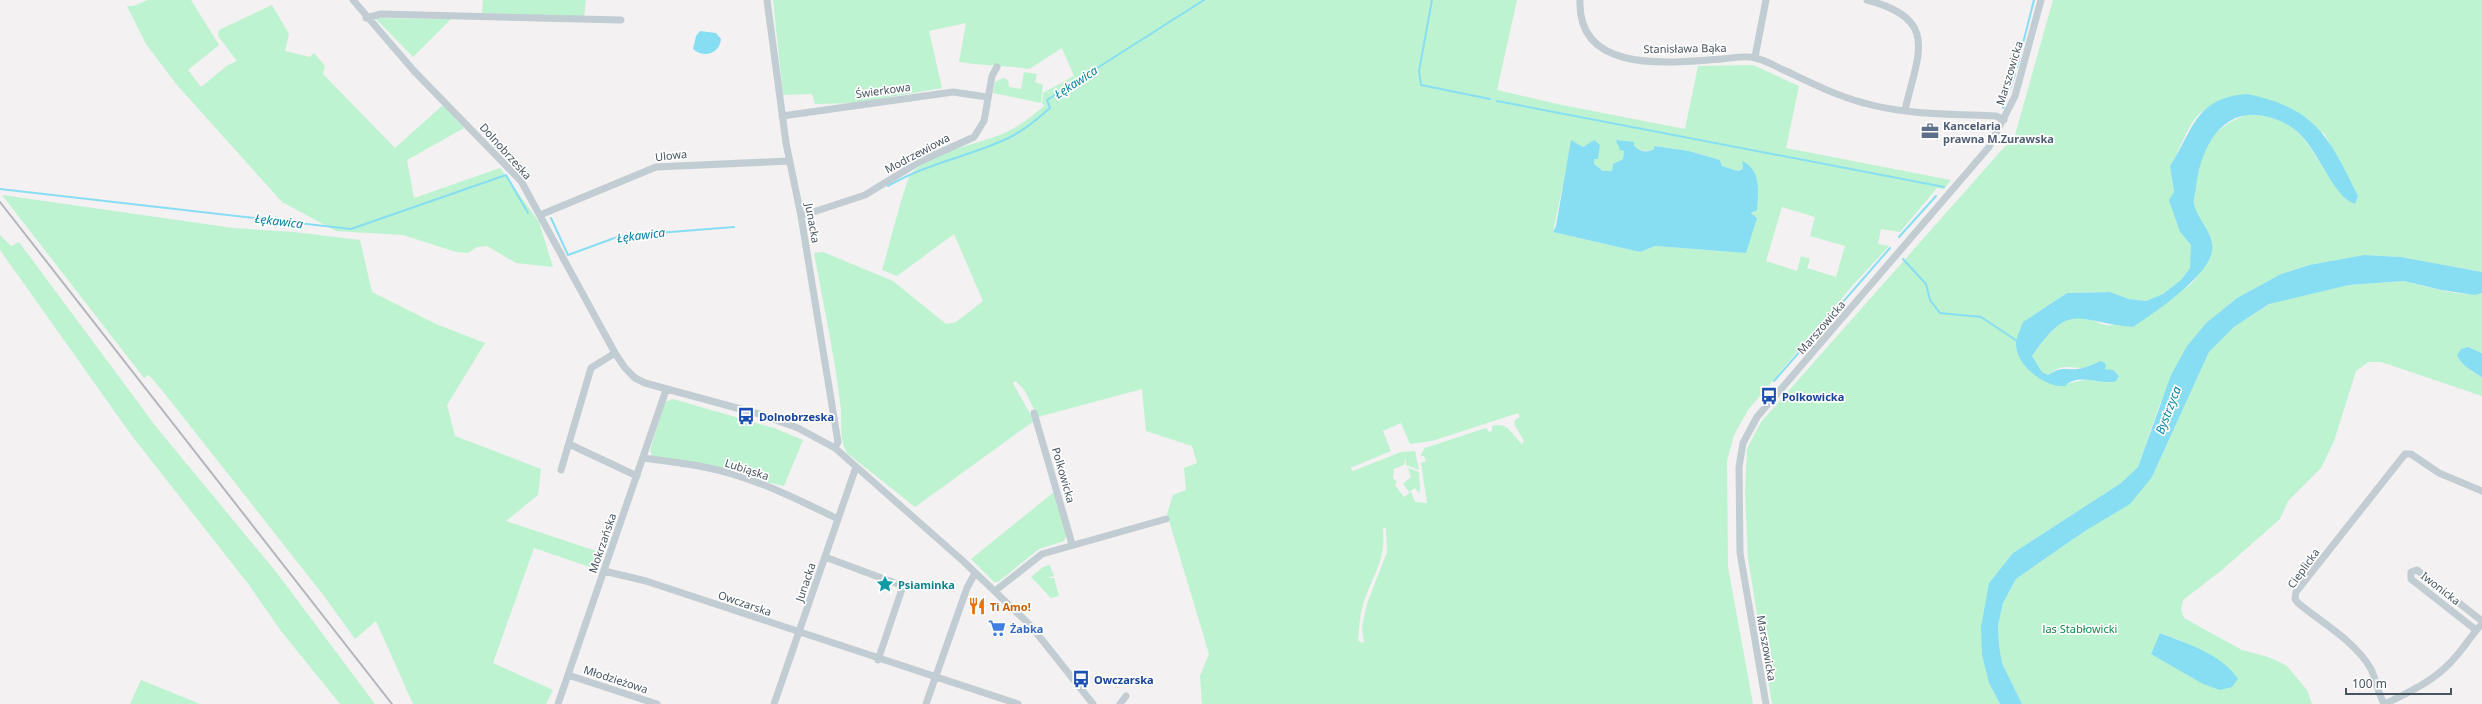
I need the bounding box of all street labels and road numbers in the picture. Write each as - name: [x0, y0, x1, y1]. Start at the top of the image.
- street label: Marszowicka: [1992, 39, 2026, 107]
- street label: Stanisława Bąka: [1643, 40, 1727, 56]
- street label: Świerkowa: [855, 79, 911, 101]
- street label: Dolnobrzeska: [477, 120, 535, 182]
- street label: Modrzewiowa: [882, 130, 952, 176]
- street label: Ulowa: [654, 146, 688, 164]
- street label: Junacka: [802, 201, 824, 244]
- street label: Marszowicka: [1794, 297, 1848, 357]
- street label: Polkowicka: [1049, 445, 1079, 505]
- street label: Lubiąska: [723, 455, 771, 483]
- street label: Mokrzańska: [585, 511, 619, 575]
- street label: Cieplicka: [2283, 545, 2323, 591]
- street label: Junacka: [791, 561, 819, 604]
- street label: Iwonicka: [2418, 568, 2464, 608]
- street label: Owczarska: [716, 587, 774, 619]
- street label: Marszowicka: [1754, 614, 1780, 682]
- street label: Młodzieżowa: [582, 662, 650, 696]

